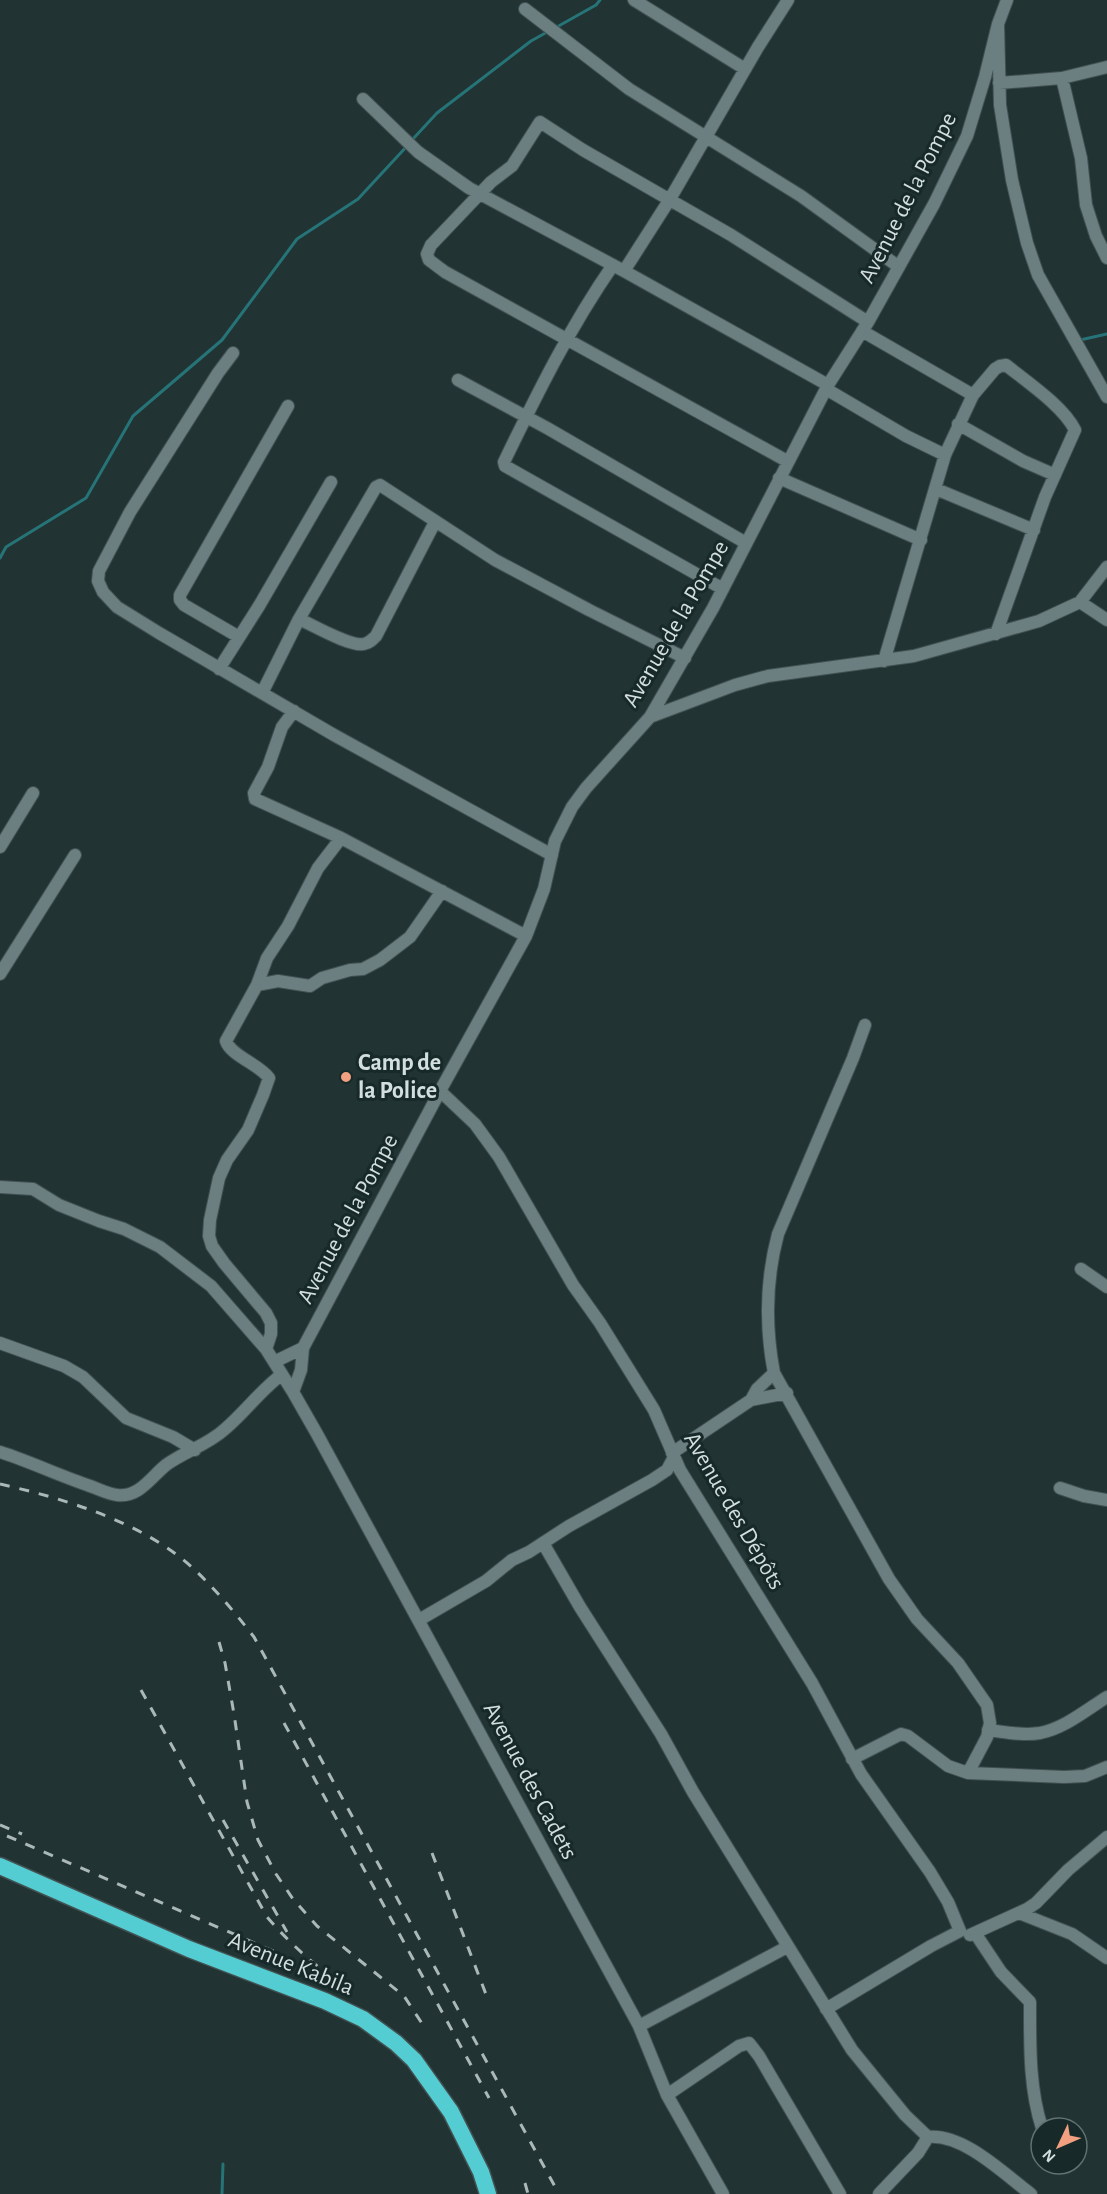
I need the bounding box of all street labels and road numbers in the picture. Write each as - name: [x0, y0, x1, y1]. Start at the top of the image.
- street label: Avenue de la Pompe: [855, 109, 961, 287]
- street label: Avenue de la Pompe: [619, 537, 733, 711]
- street label: Avenue de la Pompe: [293, 1130, 403, 1308]
- street label: Avenue des Dépôts: [679, 1428, 789, 1594]
- street label: Avenue des Cadets: [479, 1699, 581, 1863]
- street label: Avenue Kabila: [225, 1928, 357, 2000]

